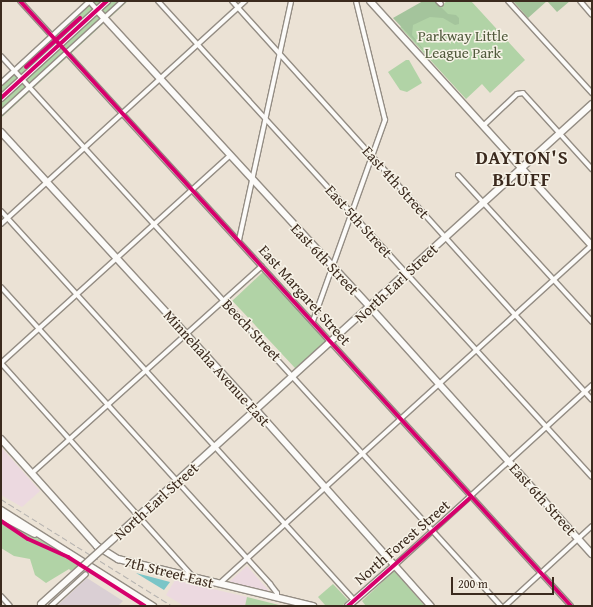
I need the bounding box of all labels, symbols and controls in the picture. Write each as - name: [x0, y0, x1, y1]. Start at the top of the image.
- park label: Parkway Little League Park: [418, 26, 508, 61]
- street label: East 4th Street: [359, 142, 433, 222]
- district label: DAYTON'S BLUFF: [475, 147, 569, 191]
- street label: East 5th Street: [322, 181, 396, 261]
- street label: East 6th Street: [287, 219, 363, 299]
- street label: North Earl Street: [351, 240, 441, 326]
- street label: East Margaret Street: [255, 241, 355, 349]
- street label: Beech Street: [219, 295, 285, 365]
- street label: Minnehaha Avenue East: [160, 306, 274, 430]
- street label: North Earl Street: [110, 459, 202, 543]
- street label: East 6th Street: [506, 459, 580, 539]
- street label: North Forest Street: [351, 496, 453, 588]
- street label: 7th Street East: [122, 552, 216, 592]
- scale bar: [453, 569, 556, 595]
- text: 200 m: [458, 575, 488, 592]

